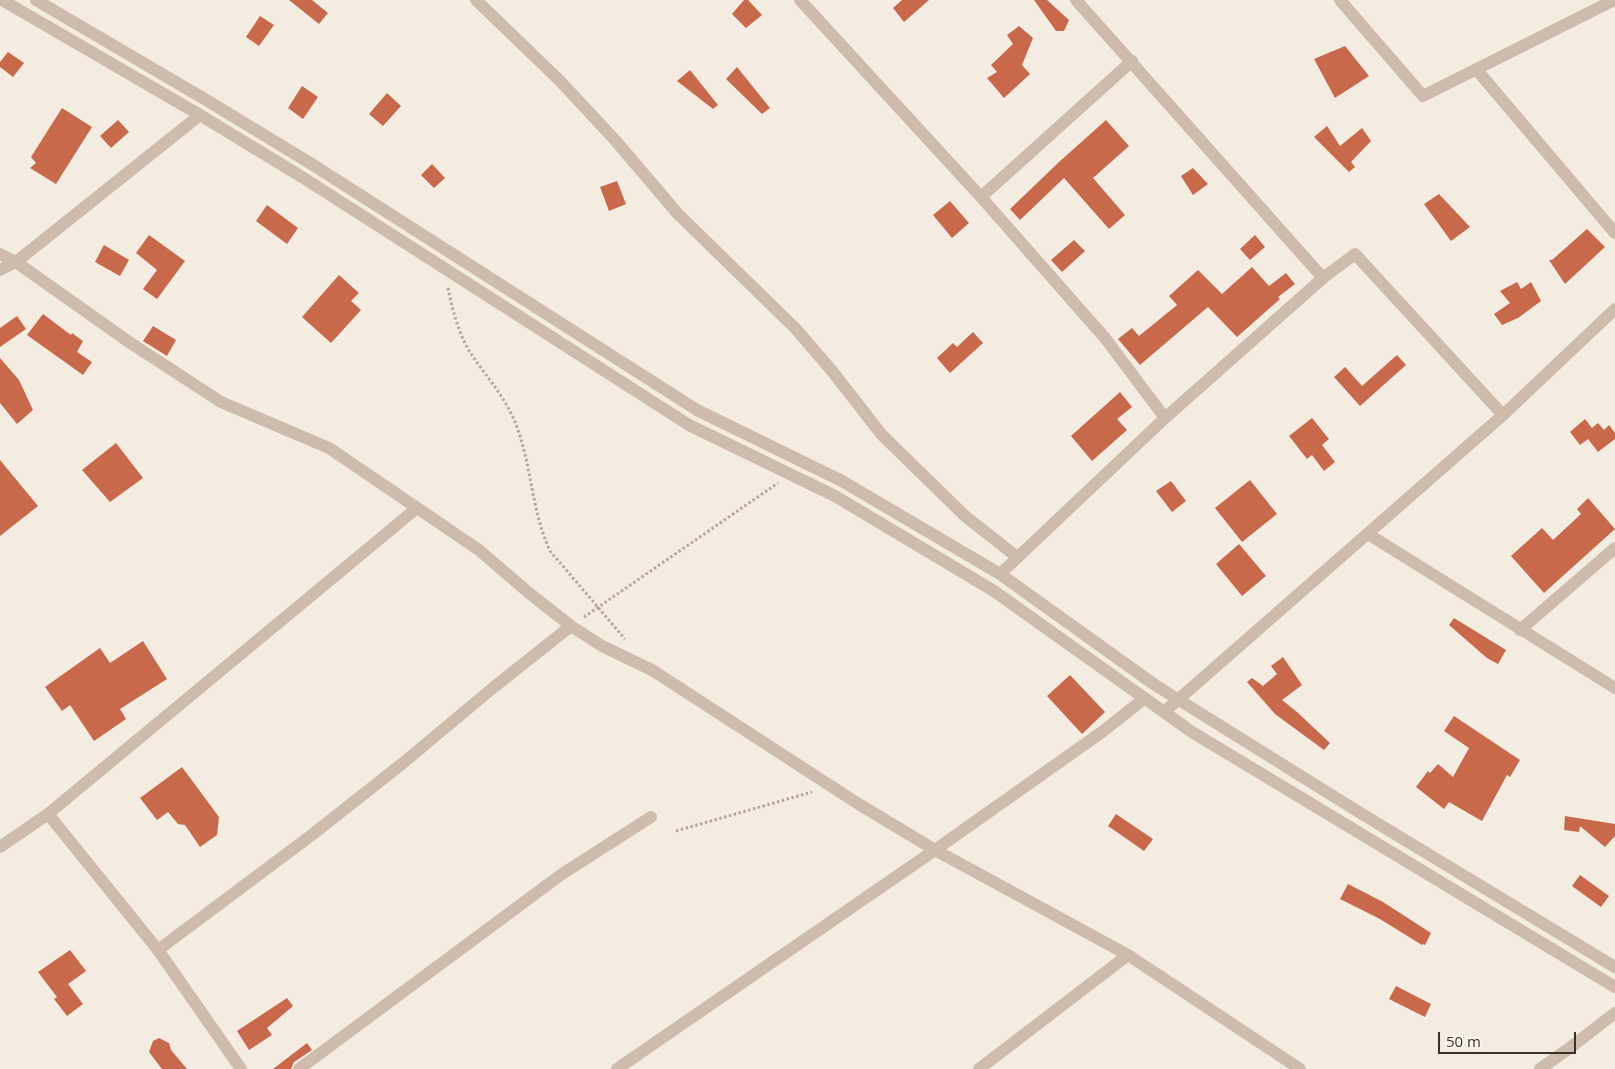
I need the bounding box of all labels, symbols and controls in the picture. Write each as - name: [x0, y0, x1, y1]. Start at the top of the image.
- scale bar: [1440, 1022, 1578, 1054]
- text: 50 m: [1446, 1031, 1481, 1051]

